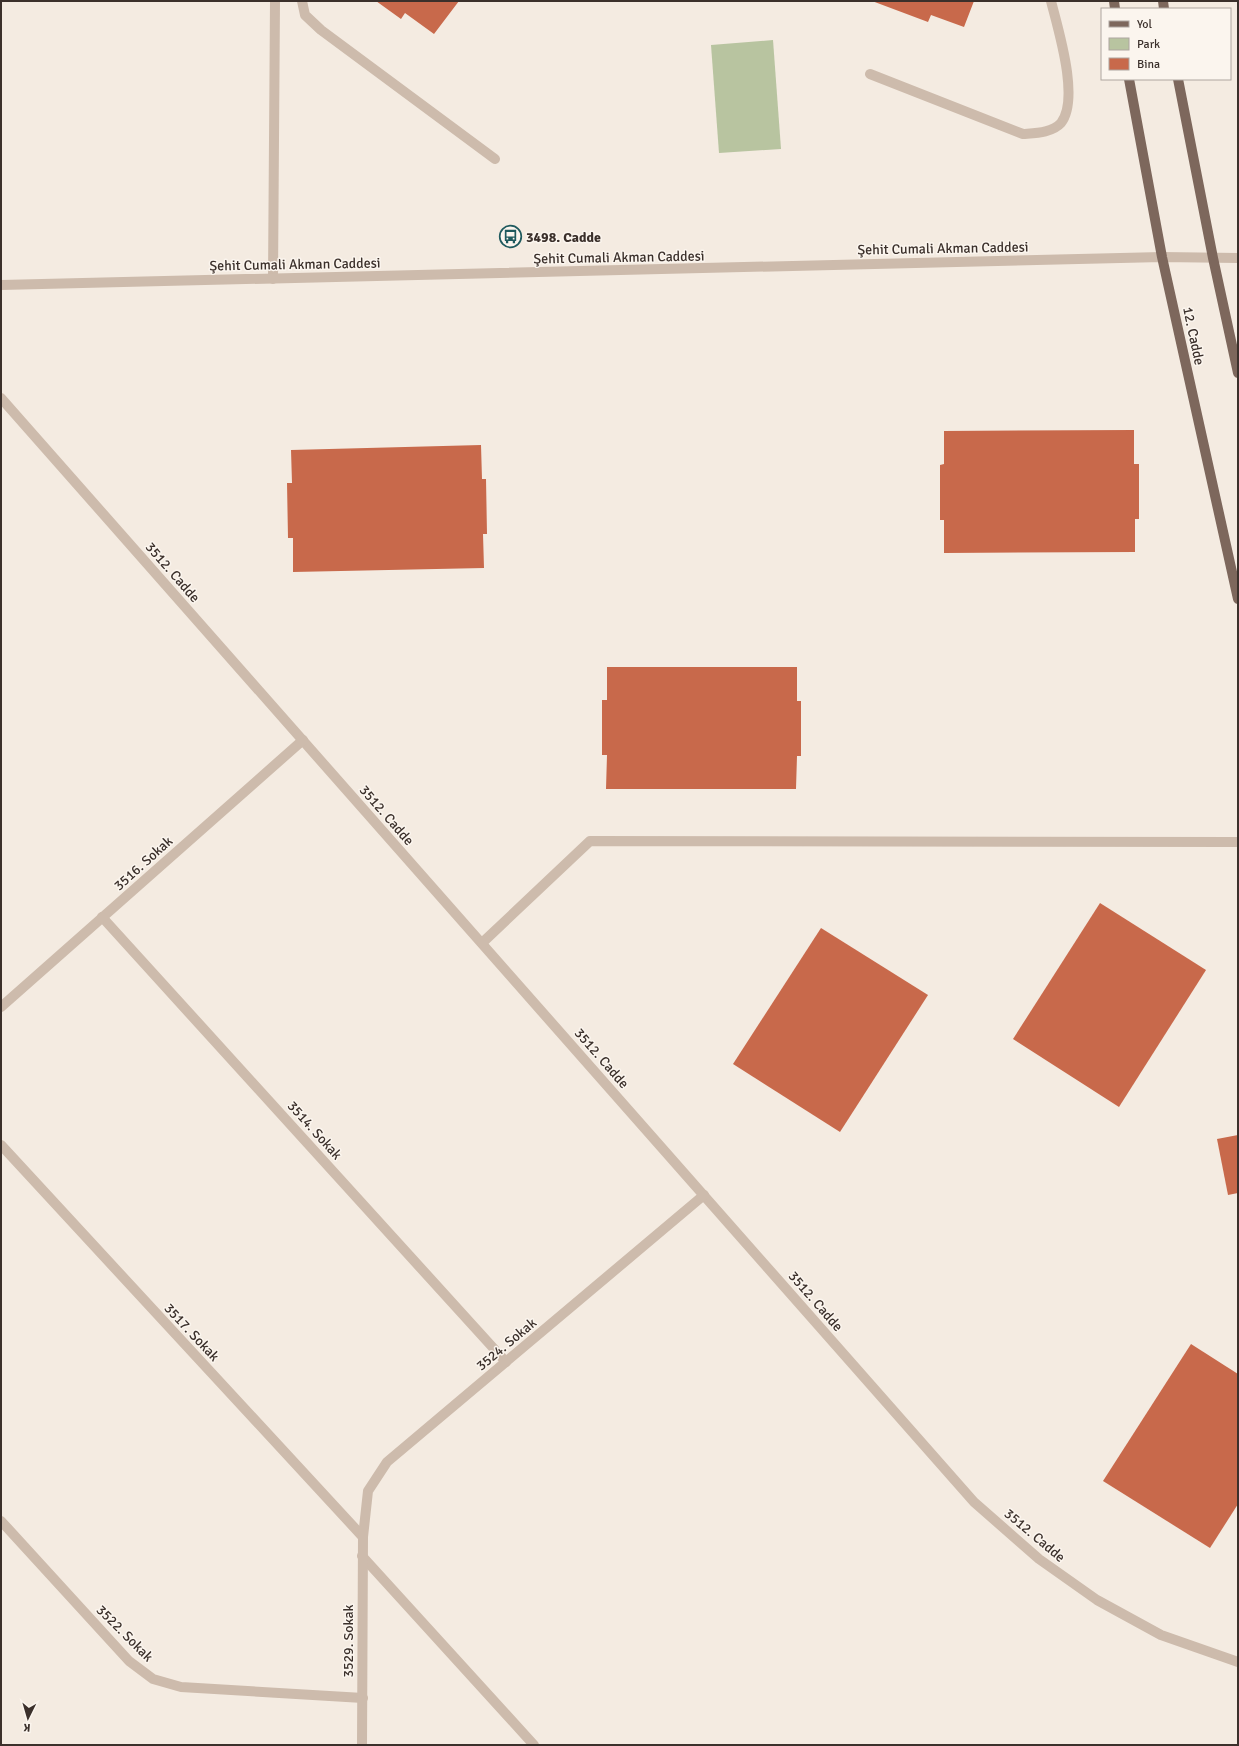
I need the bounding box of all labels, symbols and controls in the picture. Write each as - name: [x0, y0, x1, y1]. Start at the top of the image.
- legend: [1101, 8, 1231, 80]
- text: Yol: [1137, 17, 1153, 32]
- text: Park: [1137, 37, 1160, 52]
- text: Bina: [1137, 57, 1160, 72]
- bus stop icon: 3498. Cadde: [497, 224, 523, 250]
- place label: 3498. Cadde: [526, 229, 601, 246]
- street label: Şehit Cumali Akman Caddesi: [857, 239, 1029, 258]
- street label: Şehit Cumali Akman Caddesi: [533, 248, 705, 267]
- street label: Şehit Cumali Akman Caddesi: [209, 255, 381, 274]
- street label: 12. Cadde: [1179, 305, 1208, 367]
- street label: 3512. Cadde: [142, 539, 203, 606]
- street label: 3512. Cadde: [356, 782, 417, 849]
- street label: 3516. Sokak: [110, 833, 176, 894]
- street label: 3512. Cadde: [571, 1025, 632, 1092]
- street label: 3514. Sokak: [284, 1097, 345, 1163]
- street label: 3512. Cadde: [785, 1268, 846, 1335]
- street label: 3517. Sokak: [160, 1300, 223, 1365]
- street label: 3524. Sokak: [473, 1314, 540, 1374]
- street label: 3512. Cadde: [1001, 1505, 1069, 1566]
- street label: 3522. Sokak: [93, 1601, 157, 1665]
- street label: 3529. Sokak: [340, 1604, 357, 1678]
- north arrow: [8, 1698, 48, 1738]
- text: K: [23, 1721, 31, 1734]

